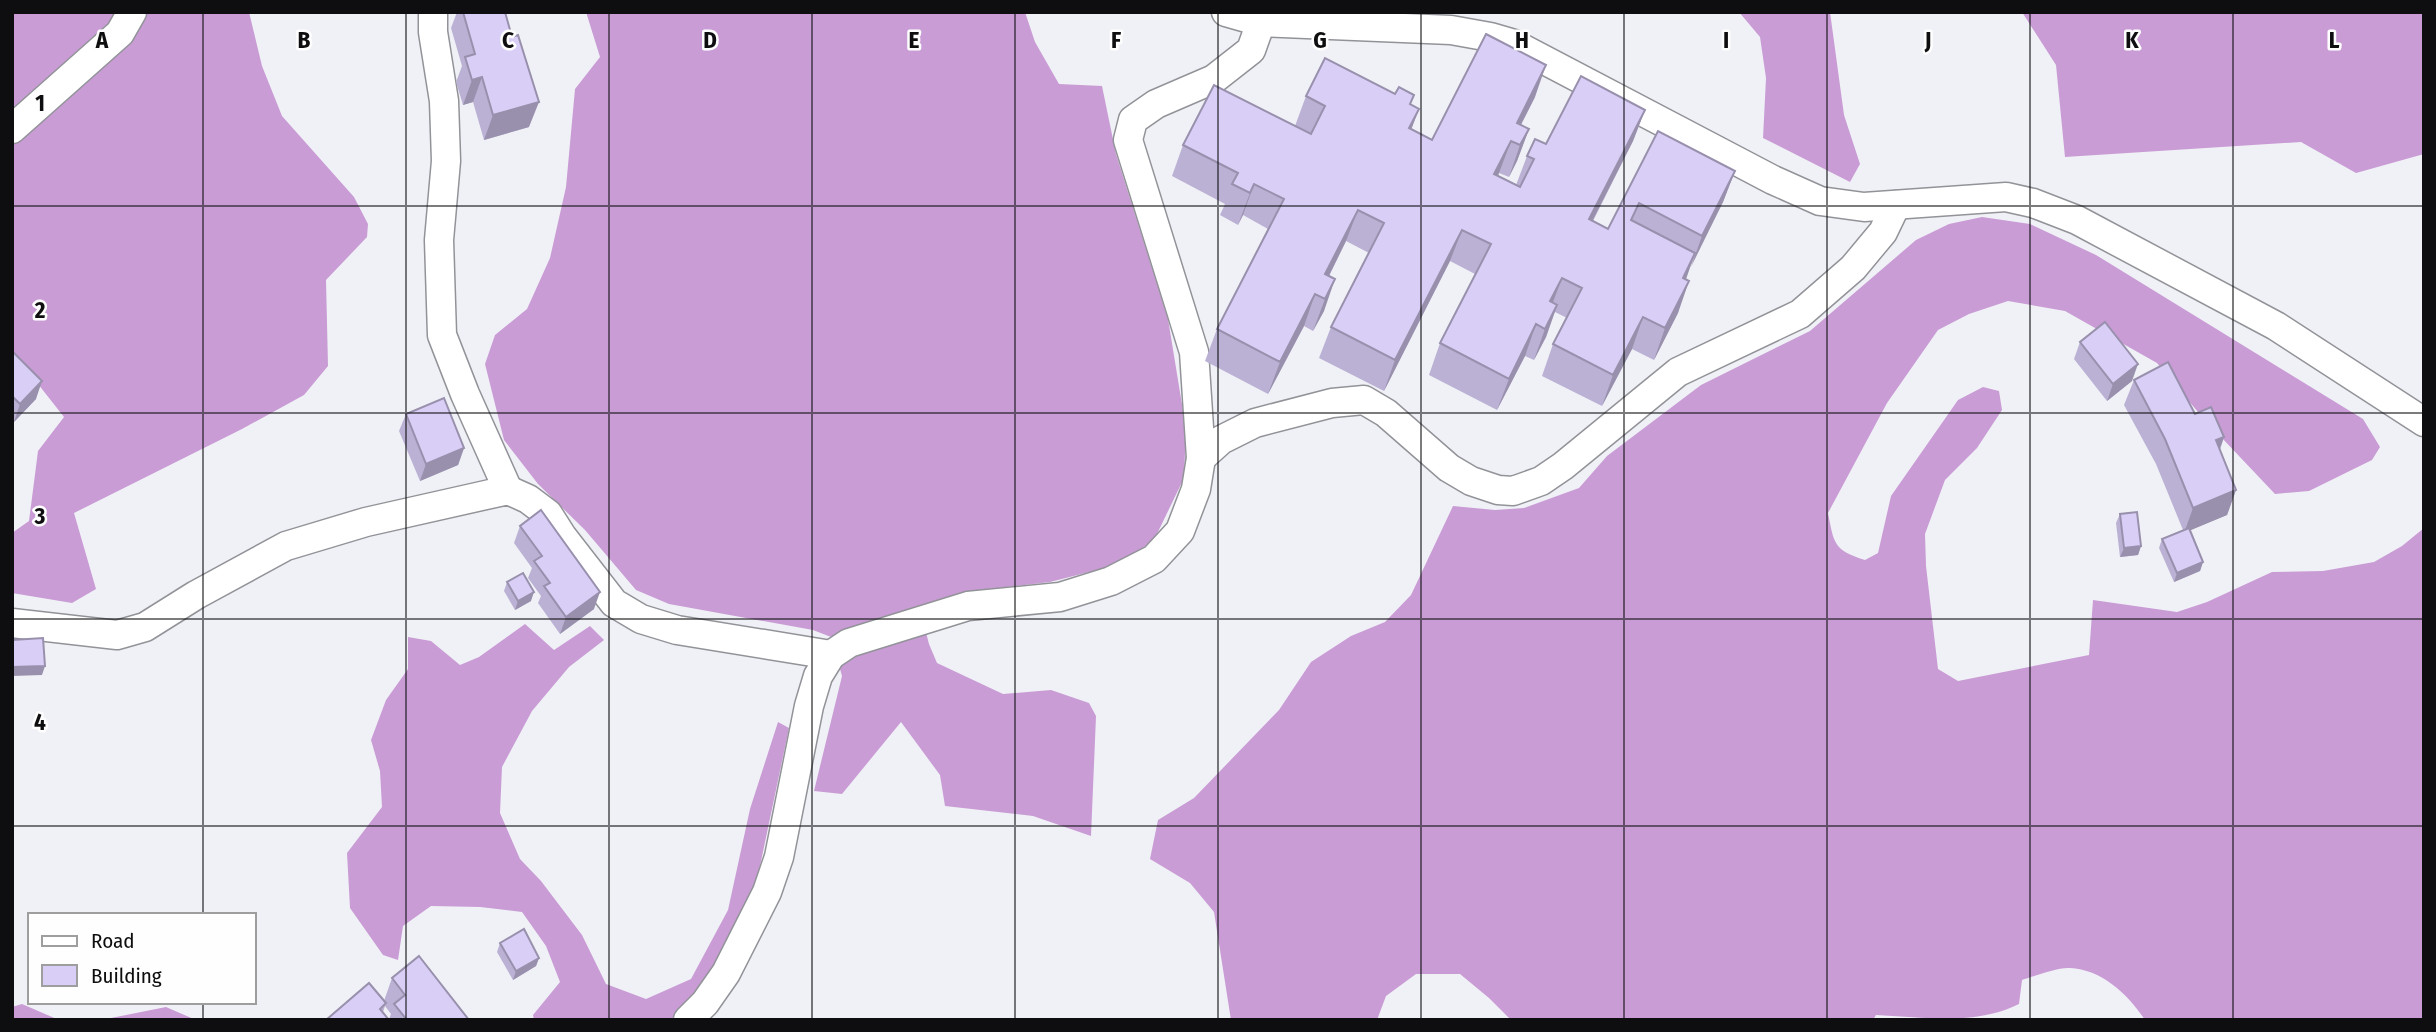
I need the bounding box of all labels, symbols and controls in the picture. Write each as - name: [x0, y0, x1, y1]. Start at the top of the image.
- text: A: [95, 26, 109, 54]
- text: B: [298, 26, 311, 54]
- text: C: [502, 26, 514, 54]
- text: D: [703, 26, 717, 54]
- text: E: [909, 26, 920, 54]
- text: F: [1111, 26, 1121, 54]
- text: G: [1313, 26, 1327, 54]
- text: H: [1515, 26, 1529, 54]
- text: I: [1723, 26, 1729, 54]
- text: J: [1924, 26, 1931, 54]
- text: K: [2125, 26, 2139, 54]
- text: L: [2329, 26, 2340, 54]
- text: 1: [35, 89, 45, 117]
- text: 2: [34, 296, 46, 324]
- text: 3: [34, 502, 46, 530]
- text: 4: [34, 708, 46, 736]
- legend: [28, 913, 256, 1004]
- text: Road: [91, 928, 135, 954]
- text: Building: [91, 963, 162, 989]

